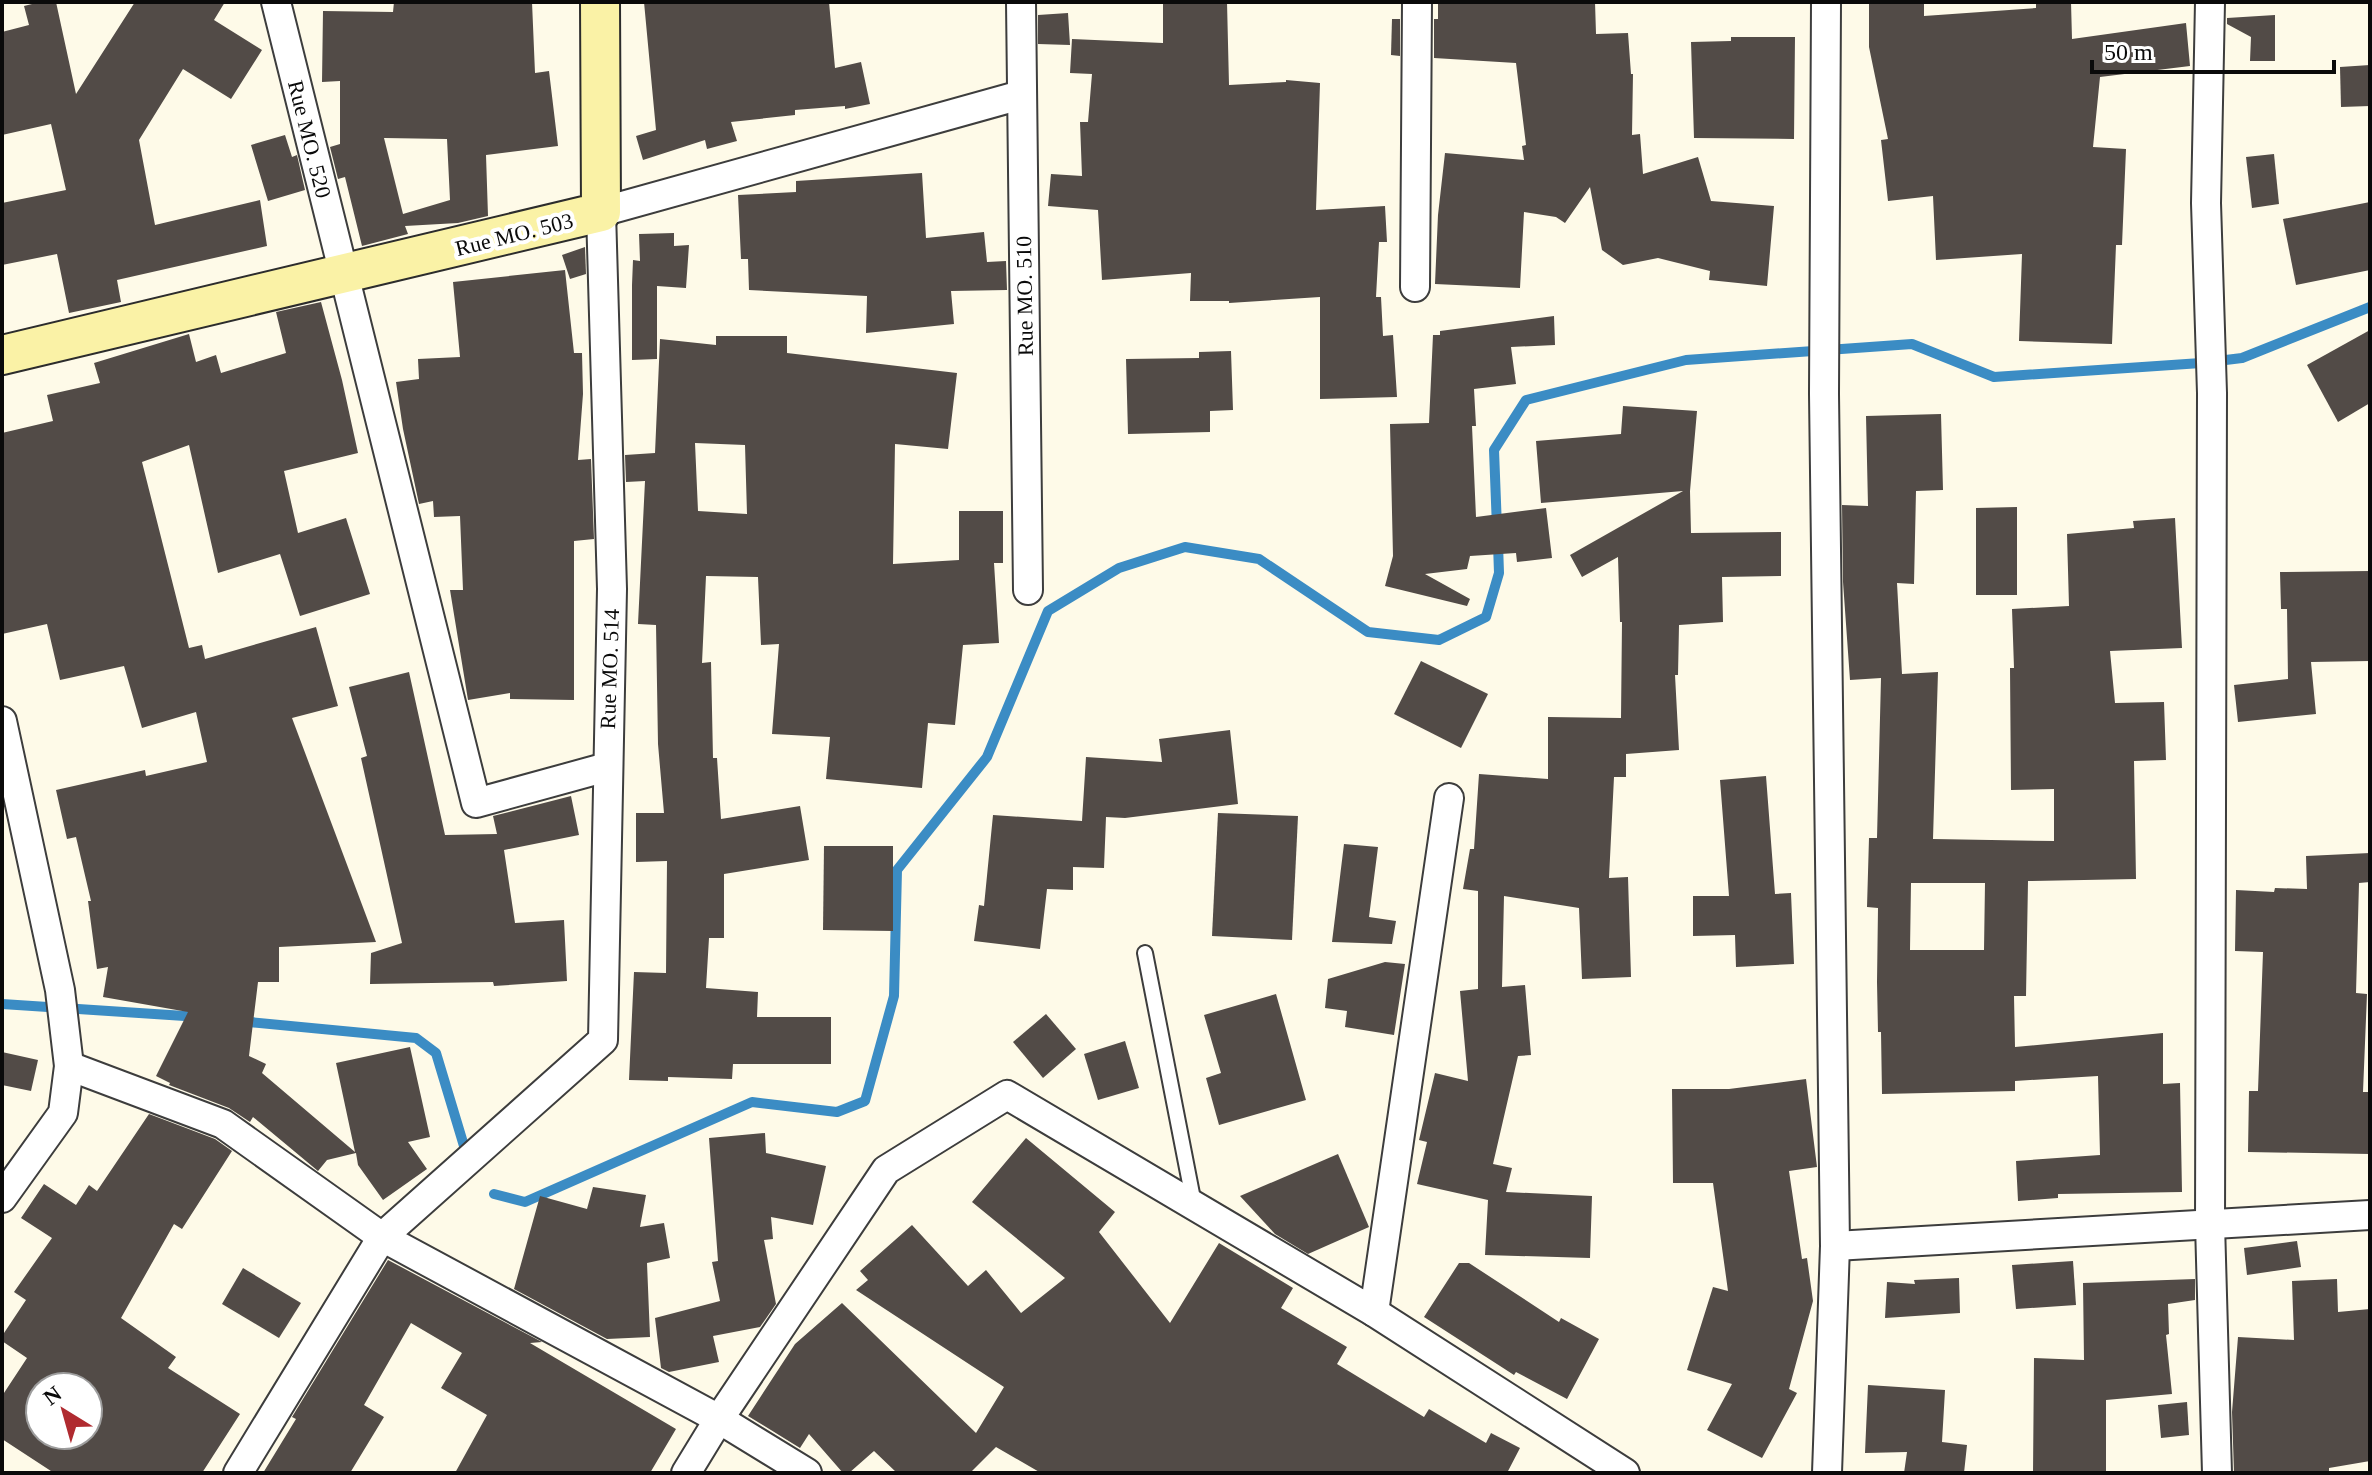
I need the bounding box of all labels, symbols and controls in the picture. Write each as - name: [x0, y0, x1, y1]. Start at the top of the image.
- scale bar: [2092, 24, 2334, 74]
- text: 50 m: [2104, 39, 2153, 65]
- street label: Rue MO. 520: [283, 78, 336, 201]
- street label: Rue MO. 503: [453, 208, 576, 261]
- street label: Rue MO. 510: [1011, 236, 1038, 356]
- street label: Rue MO. 514: [595, 608, 624, 730]
- north arrow: [24, 1371, 104, 1451]
- text: N: [38, 1381, 66, 1410]

